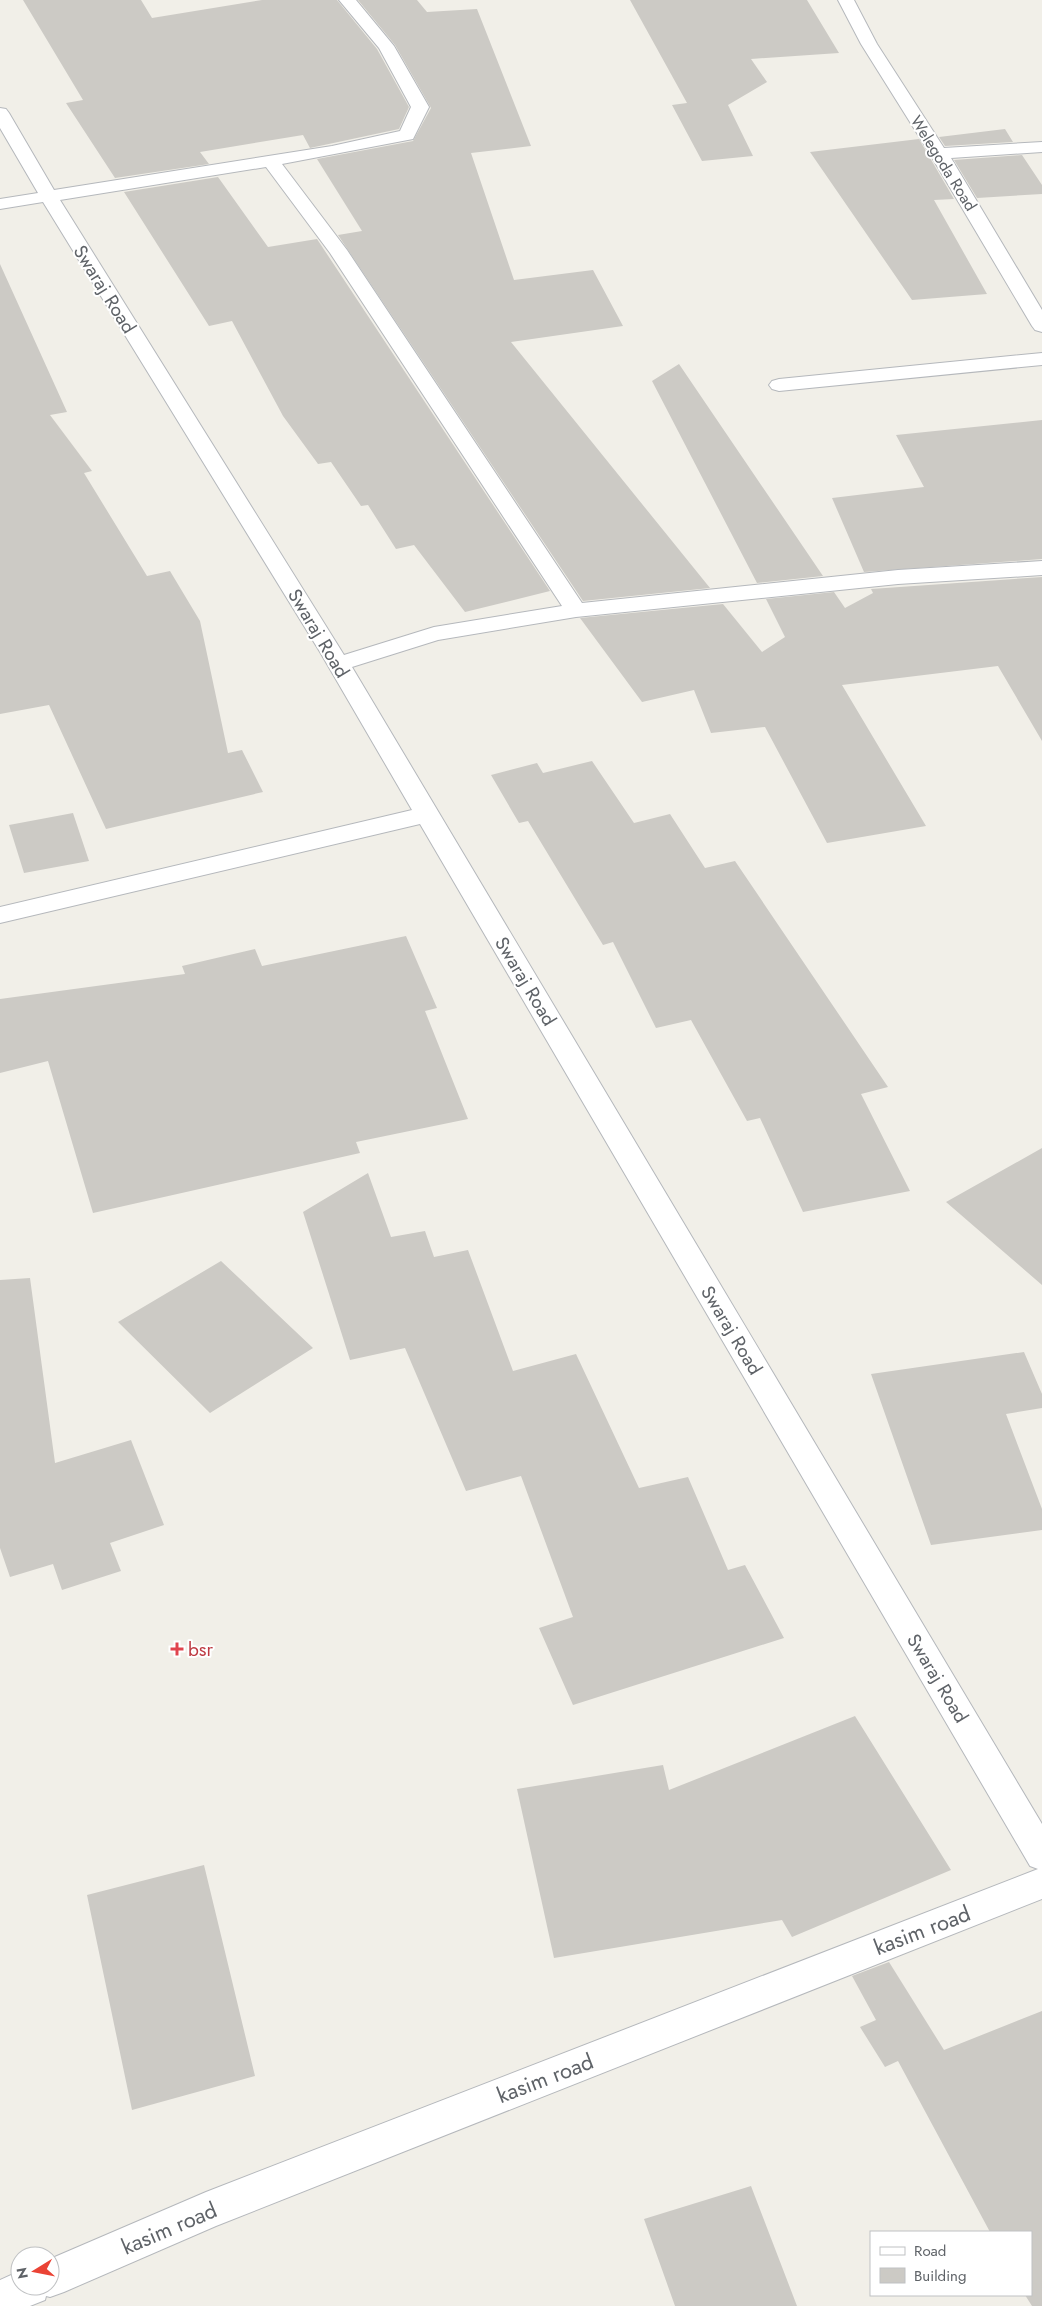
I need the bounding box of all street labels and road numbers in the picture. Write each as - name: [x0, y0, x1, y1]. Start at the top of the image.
- street label: Welegoda Road: [905, 111, 982, 215]
- street label: Swaraj Road: [67, 240, 142, 339]
- street label: Swaraj Road: [281, 584, 356, 683]
- street label: Swaraj Road: [488, 932, 563, 1031]
- street label: Swaraj Road: [694, 1281, 769, 1380]
- street label: Swaraj Road: [900, 1629, 975, 1728]
- street label: kasim road: [869, 1897, 975, 1963]
- street label: kasim road: [492, 2045, 598, 2111]
- street label: kasim road: [116, 2194, 222, 2262]

